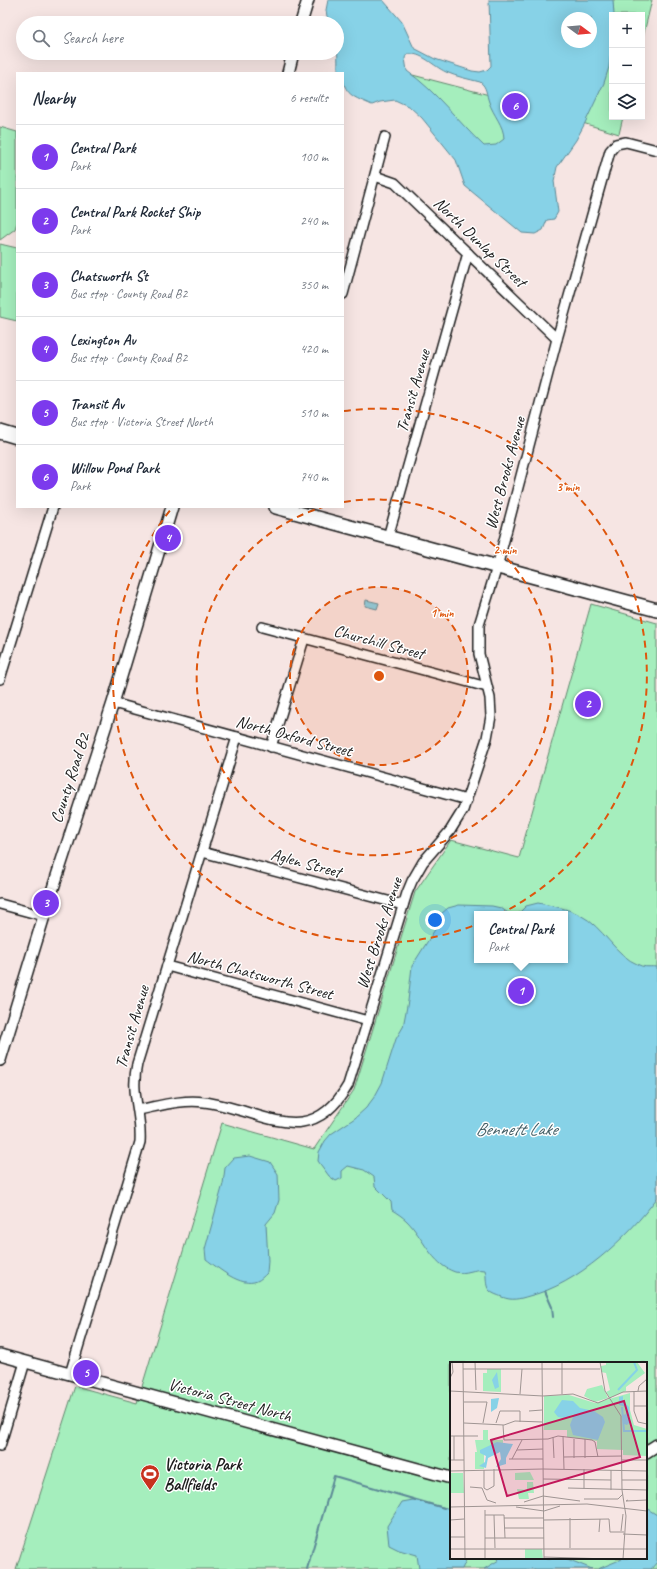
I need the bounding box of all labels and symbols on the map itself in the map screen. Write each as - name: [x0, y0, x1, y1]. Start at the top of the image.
- north arrow: [561, 12, 597, 48]
- pin: 6: [502, 91, 528, 121]
- street label: North Dunlap Street: [429, 192, 532, 293]
- street label: Transit Avenue: [391, 346, 435, 435]
- street label: West Brooks Avenue: [480, 413, 530, 532]
- text: 3 min: [557, 479, 580, 495]
- pin: 4: [155, 523, 181, 553]
- text: 2 min: [494, 542, 517, 558]
- text: 1 min: [431, 605, 454, 621]
- street label: Churchill Street: [332, 620, 429, 665]
- centre of rings: [372, 669, 386, 683]
- pin: 2: [575, 689, 601, 719]
- street label: North Oxford Street: [234, 710, 357, 762]
- street label: County Road B2: [46, 729, 95, 825]
- street label: Aglen Street: [269, 844, 346, 883]
- street label: West Brooks Avenue: [351, 873, 407, 991]
- pin: 3: [33, 888, 59, 918]
- your location: [425, 910, 445, 930]
- street label: North Chatsworth Street: [185, 945, 337, 1005]
- pin: 1: [508, 976, 534, 1006]
- street label: Transit Avenue: [110, 982, 154, 1071]
- water label: Bennett Lake: [476, 1118, 560, 1140]
- pin: 5: [73, 1358, 99, 1388]
- inset map: [450, 1362, 647, 1559]
- street label: Victoria Street North: [166, 1373, 294, 1427]
- place label: Victoria Park Ballfields: [164, 1454, 243, 1495]
- sports icon: Victoria Park Ballfields: [139, 1463, 161, 1491]

